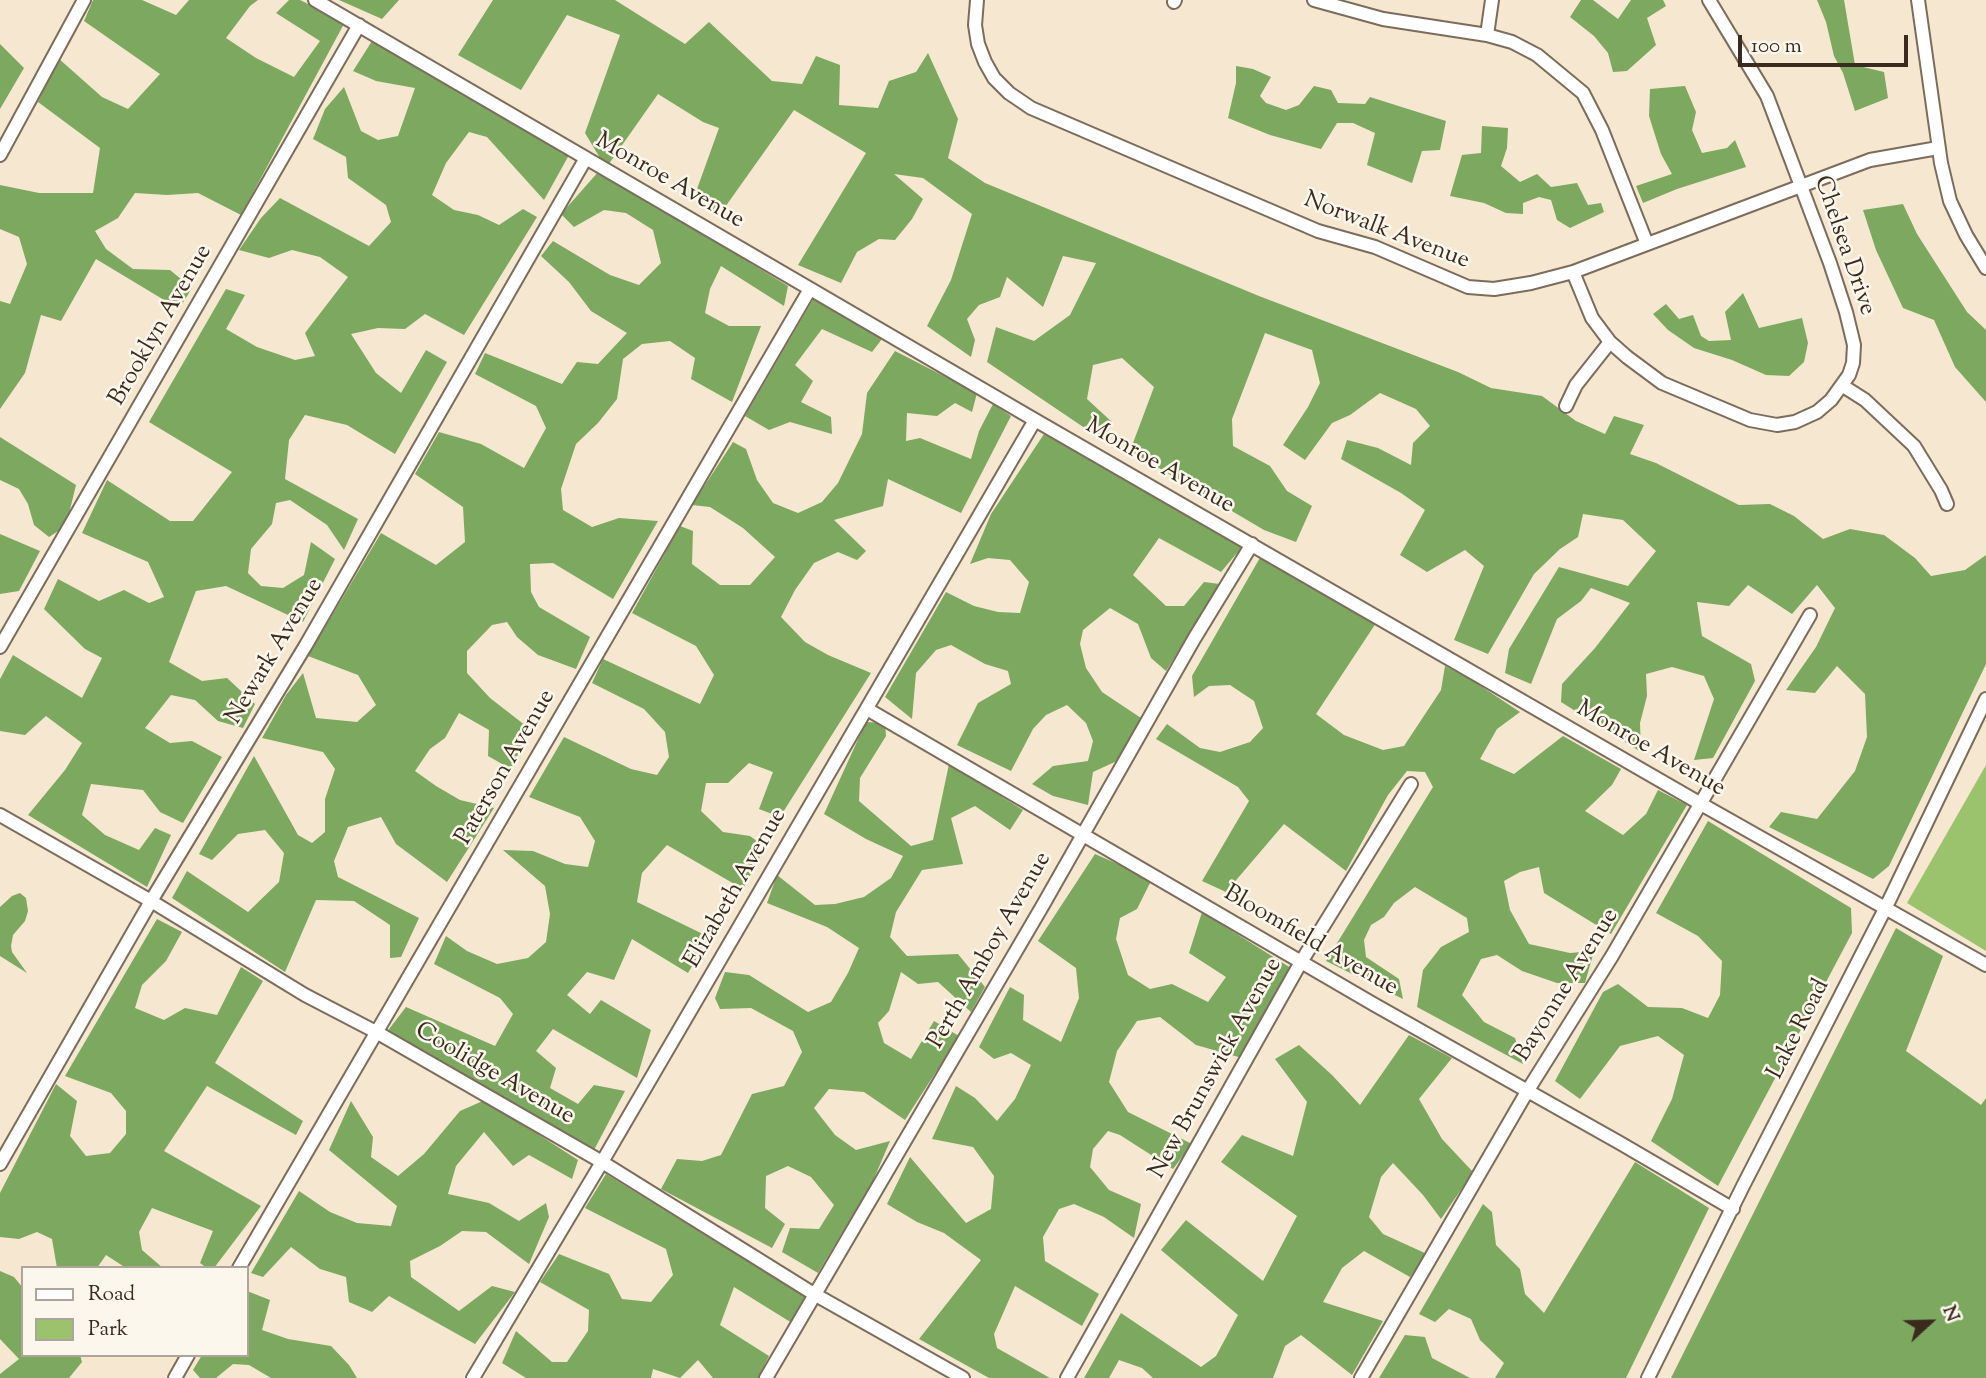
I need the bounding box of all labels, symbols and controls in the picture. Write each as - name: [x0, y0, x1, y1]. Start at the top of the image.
- scale bar: [1741, 21, 1911, 65]
- text: 100 m: [1751, 32, 1802, 62]
- street label: Monroe Avenue: [589, 128, 749, 236]
- street label: Chelsea Drive: [1806, 173, 1880, 319]
- street label: Norwalk Avenue: [1299, 187, 1473, 277]
- street label: Brooklyn Avenue: [104, 240, 220, 412]
- street label: Monroe Avenue: [1079, 413, 1239, 521]
- street label: Newark Avenue: [221, 574, 331, 730]
- street label: Paterson Avenue: [451, 685, 563, 851]
- street label: Monroe Avenue: [1570, 696, 1730, 804]
- street label: Elizabeth Avenue: [680, 804, 794, 974]
- street label: Perth Amboy Avenue: [923, 848, 1059, 1054]
- street label: Bloomfield Avenue: [1218, 880, 1402, 1004]
- street label: Bayonne Avenue: [1509, 904, 1627, 1068]
- street label: New Brunswick Avenue: [1144, 954, 1290, 1184]
- street label: Lake Road: [1763, 975, 1837, 1085]
- street label: Coolidge Avenue: [409, 1018, 579, 1132]
- legend: [21, 1266, 248, 1357]
- text: Road: [88, 1280, 135, 1310]
- north arrow: [1895, 1287, 1965, 1357]
- text: N: [1935, 1302, 1965, 1326]
- text: Park: [88, 1315, 128, 1345]

